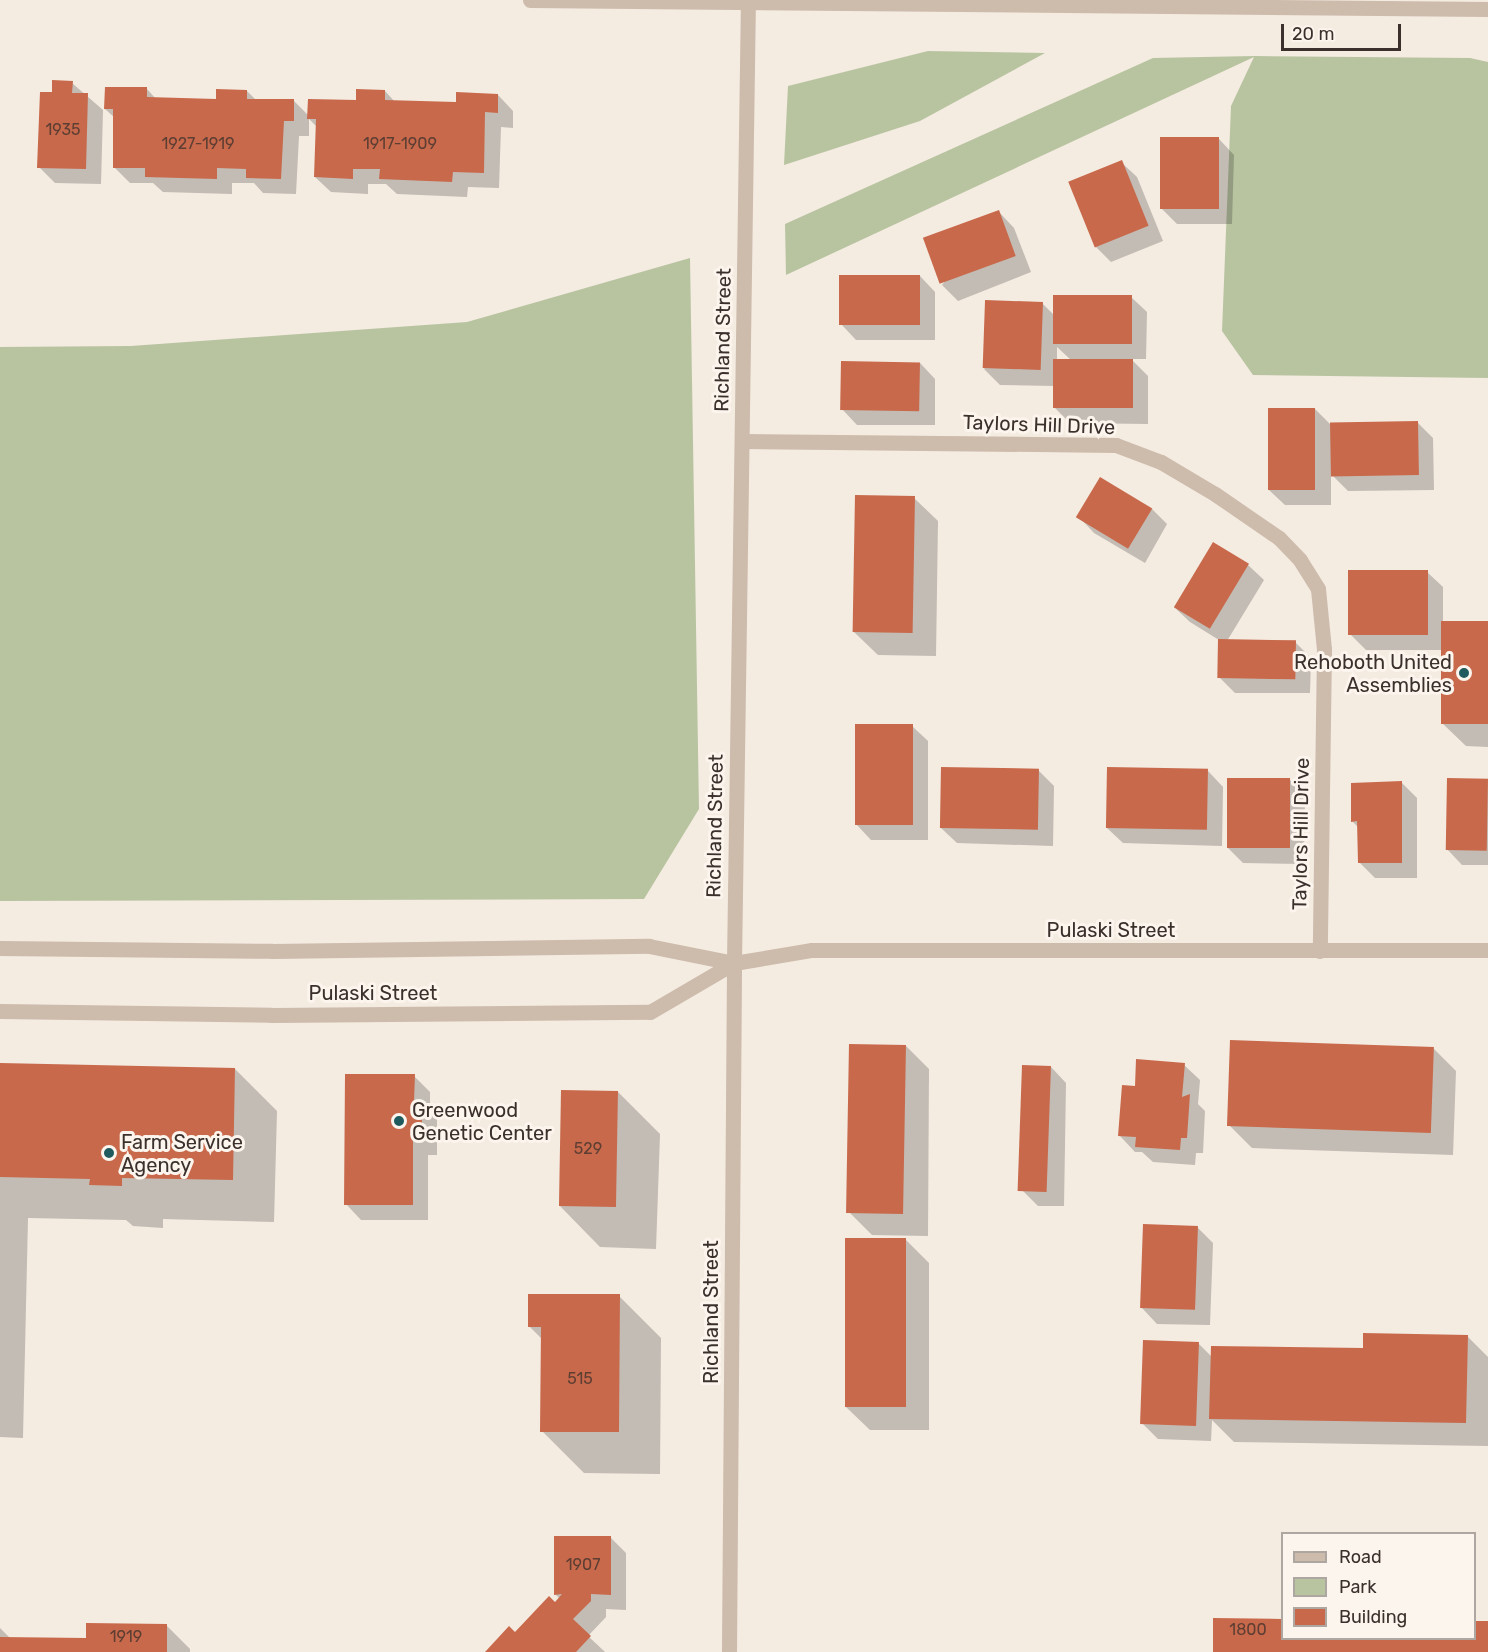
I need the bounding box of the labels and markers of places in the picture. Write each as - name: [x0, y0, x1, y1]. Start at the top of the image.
- place label: Rehoboth United Assemblies: [1294, 650, 1452, 697]
- marker: Rehoboth United Assemblies: [1457, 666, 1471, 680]
- place label: Greenwood Genetic Center: [412, 1098, 552, 1145]
- marker: Greenwood Genetic Center: [390, 1112, 408, 1130]
- place label: Farm Service Agency: [121, 1130, 243, 1177]
- marker: Farm Service Agency: [102, 1146, 116, 1160]

